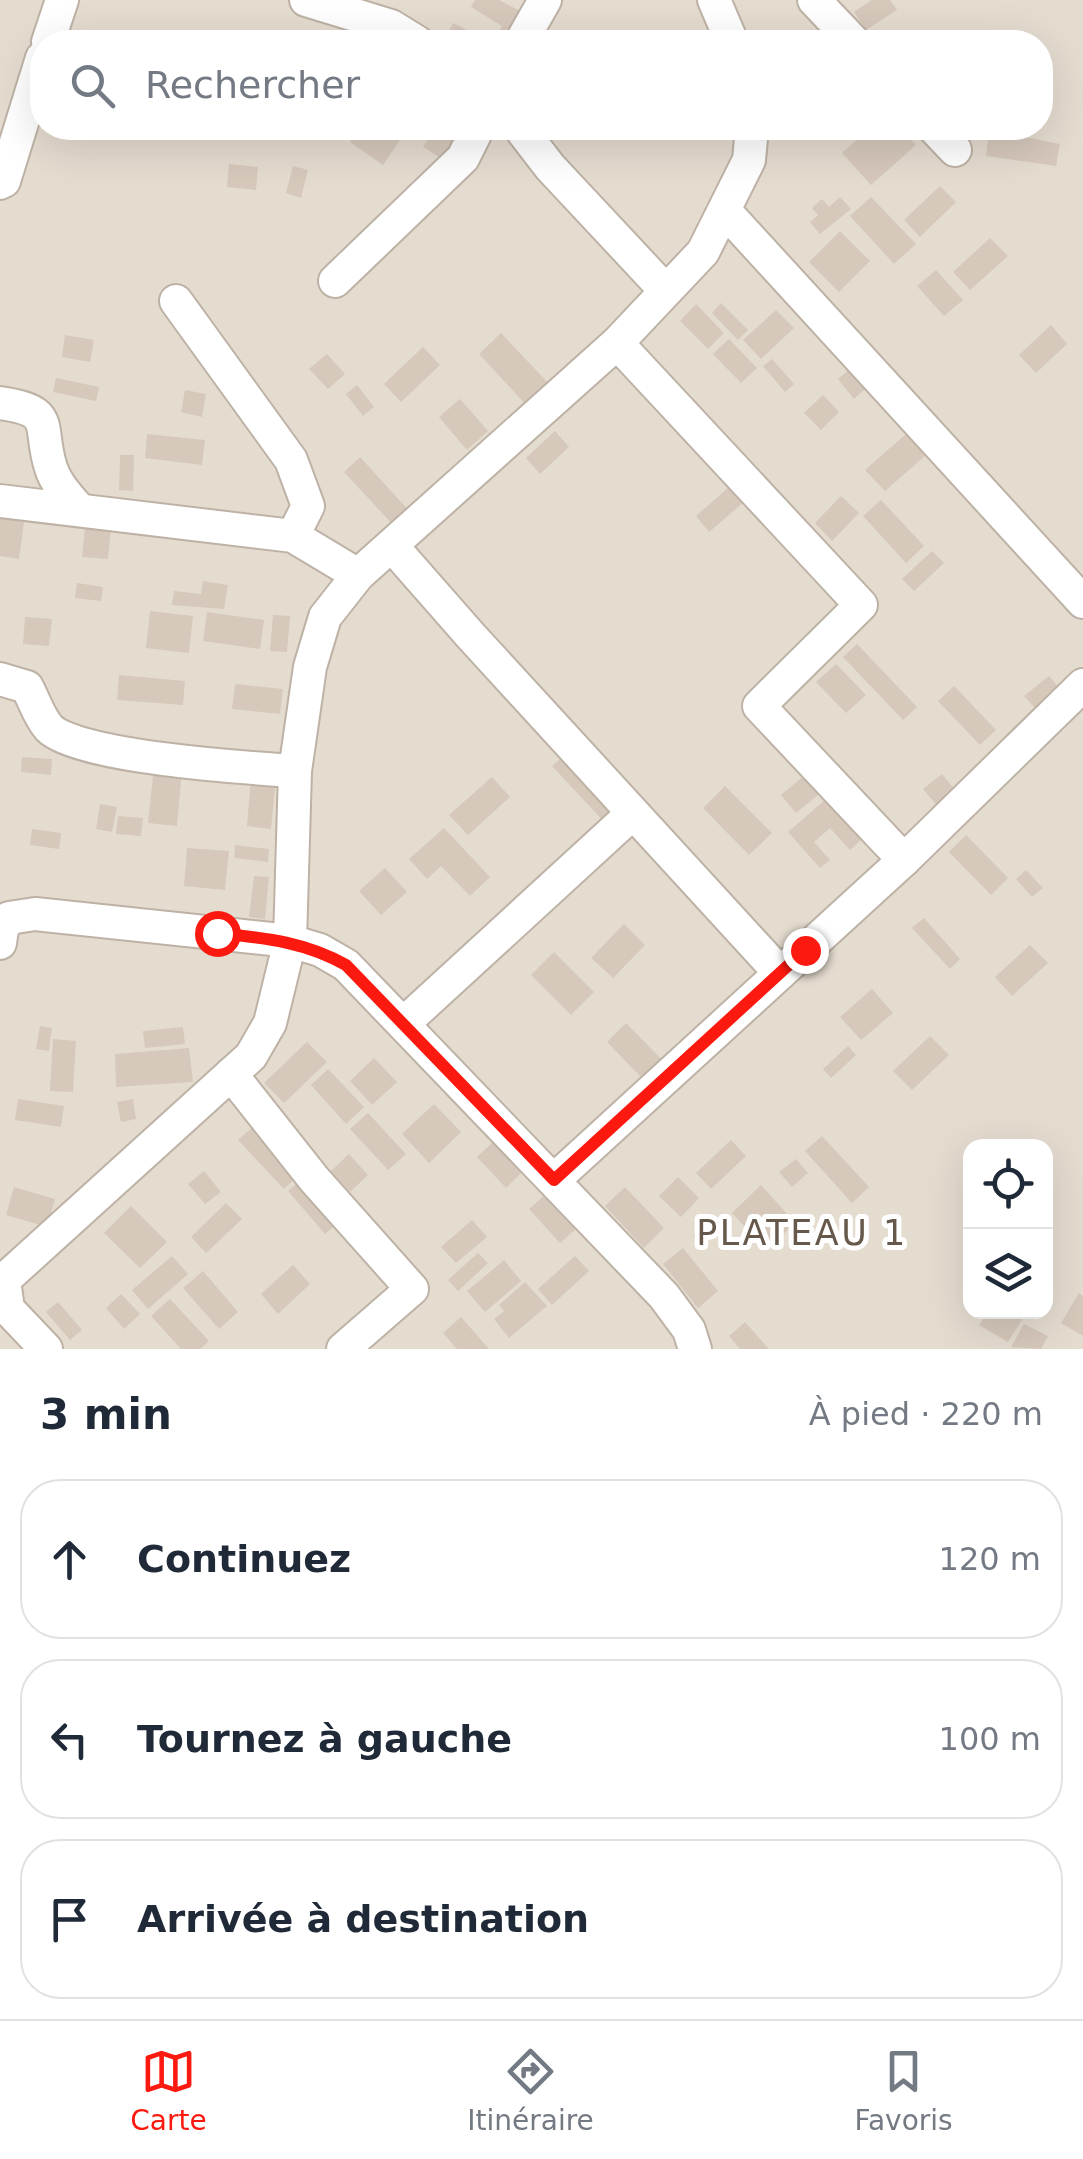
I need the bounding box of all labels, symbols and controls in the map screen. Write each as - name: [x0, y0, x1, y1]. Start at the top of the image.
- search box: [30, 30, 1053, 140]
- icon: search: [65, 58, 120, 113]
- text: Rechercher: [145, 63, 360, 107]
- route start: [195, 911, 241, 957]
- route end: [783, 928, 829, 974]
- map controls: [963, 1139, 1053, 1319]
- button: locate: [963, 1139, 1053, 1229]
- district label: PLATEAU 1: [696, 1213, 908, 1253]
- button: layers: [963, 1229, 1053, 1319]
- text: 3 min: [40, 1390, 172, 1439]
- text: À pied · 220 m: [809, 1395, 1043, 1433]
- icon: ahead: [42, 1532, 97, 1587]
- text: Continuez: [137, 1537, 351, 1581]
- text: 120 m: [939, 1540, 1041, 1578]
- icon: left: [42, 1712, 97, 1767]
- text: Tournez à gauche: [137, 1717, 512, 1761]
- text: 100 m: [939, 1720, 1041, 1758]
- icon: arrive: [42, 1892, 97, 1947]
- text: Arrivée à destination: [137, 1897, 589, 1941]
- tab: Carte: [130, 2044, 207, 2137]
- tab: Itinéraire: [467, 2044, 594, 2137]
- tab: Favoris: [854, 2044, 953, 2137]

